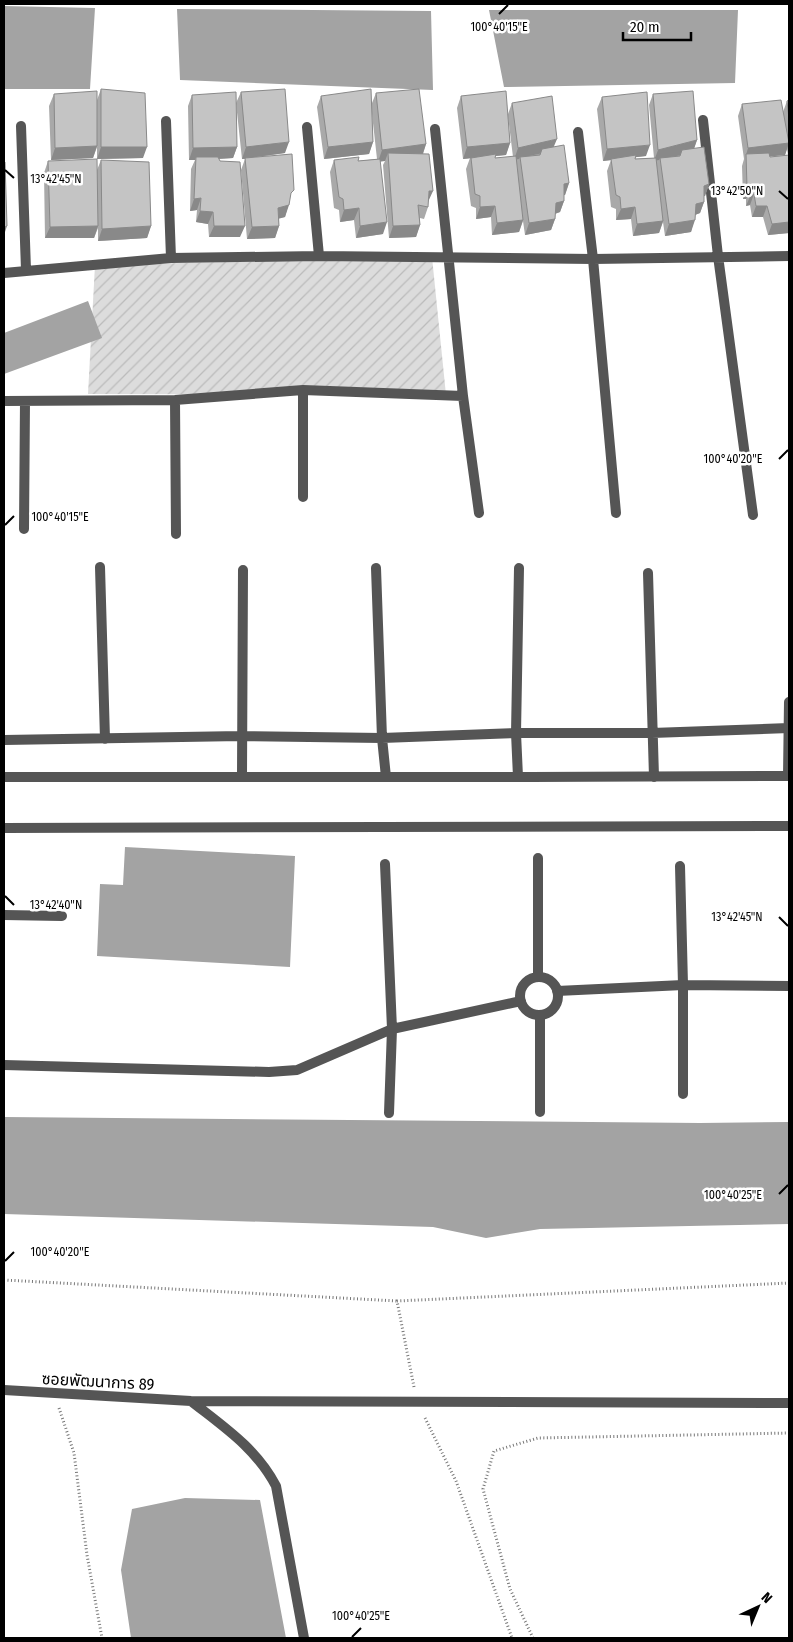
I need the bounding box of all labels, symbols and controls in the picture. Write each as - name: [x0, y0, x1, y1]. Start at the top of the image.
- scale bar: [623, 10, 690, 42]
- text: 20 m: [630, 18, 660, 36]
- text: 100°40'15"E: [470, 20, 528, 34]
- text: 13°42'45"N: [30, 172, 82, 186]
- text: 13°42'50"N: [711, 184, 763, 198]
- text: 100°40'20"E: [704, 452, 763, 466]
- text: 100°40'15"E: [31, 510, 89, 524]
- text: 13°42'40"N: [30, 898, 82, 912]
- text: 13°42'45"N: [711, 910, 763, 924]
- text: 100°40'25"E: [704, 1188, 762, 1202]
- text: 100°40'20"E: [31, 1245, 90, 1259]
- street label: ซอยพัฒนาการ 89: [41, 1369, 155, 1394]
- north arrow: [733, 1582, 783, 1632]
- text: N: [758, 1589, 776, 1607]
- text: 100°40'25"E: [332, 1609, 390, 1623]

